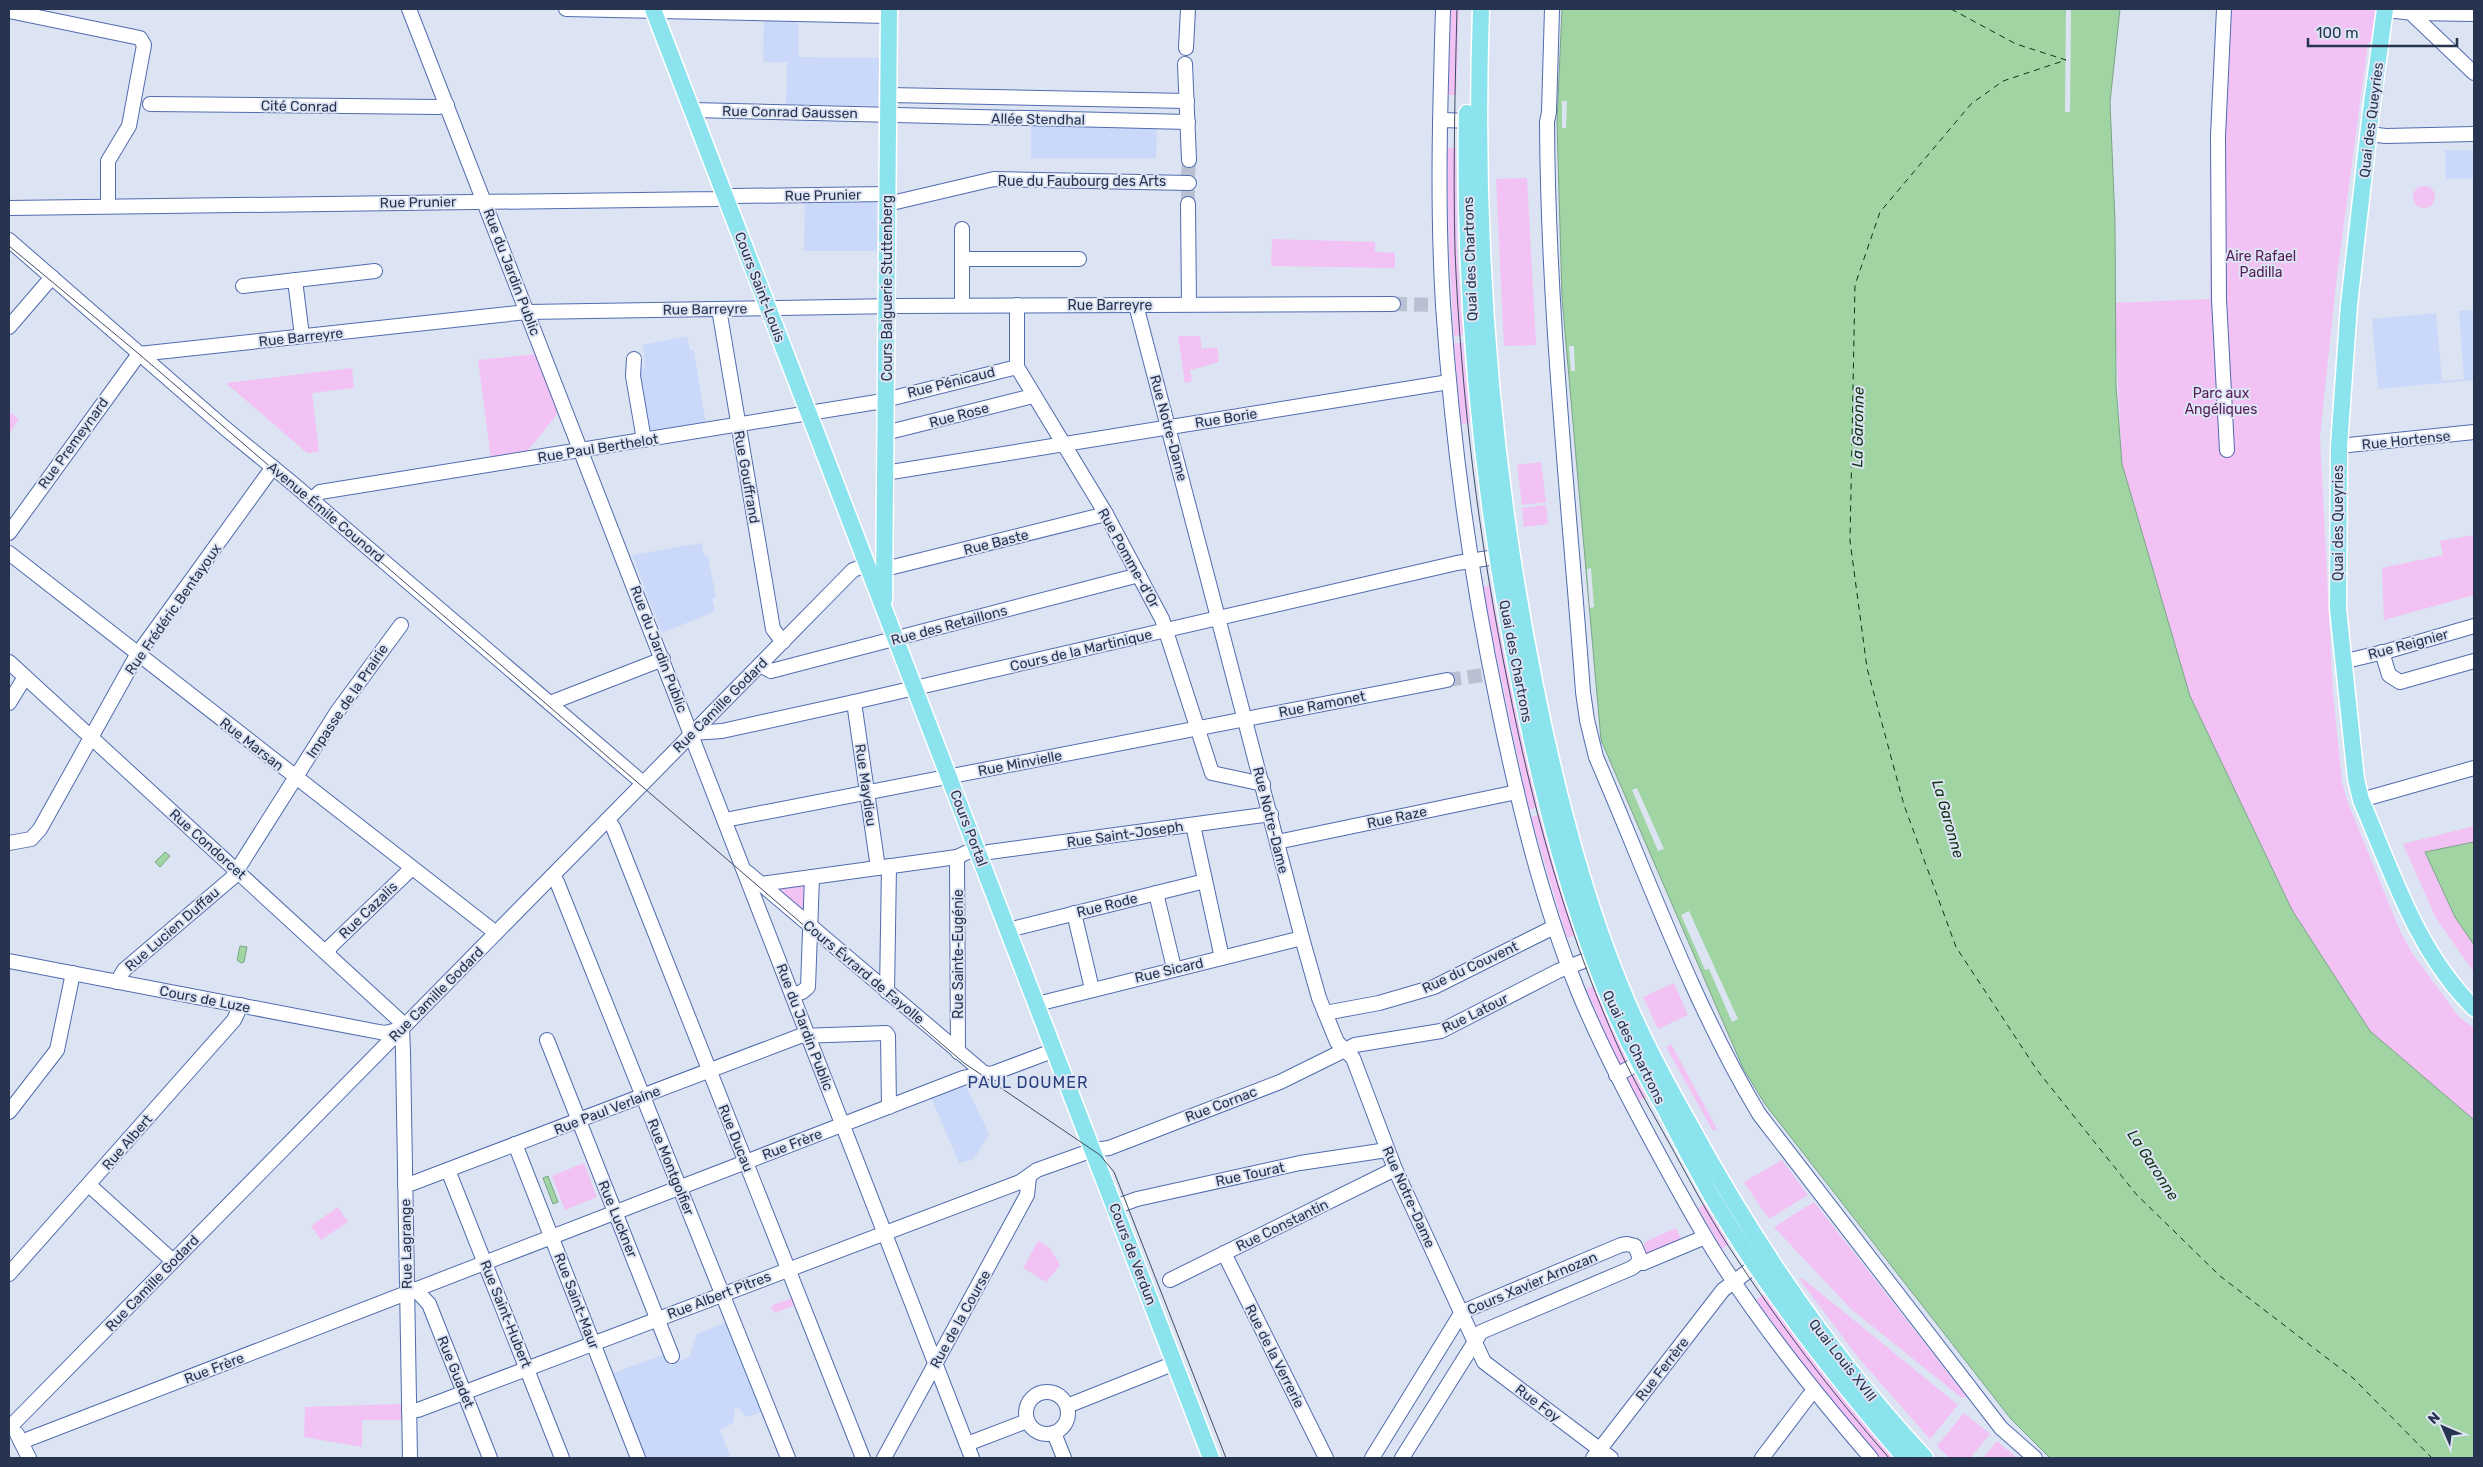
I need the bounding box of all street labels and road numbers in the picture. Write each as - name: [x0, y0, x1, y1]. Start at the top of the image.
- street label: Quai des Queyries: [2356, 61, 2387, 179]
- street label: Cité Conrad: [261, 97, 337, 116]
- street label: Rue Conrad Gaussen: [722, 103, 858, 122]
- street label: Allée Stendhal: [991, 110, 1085, 129]
- street label: Rue du Faubourg des Arts: [998, 173, 1166, 190]
- street label: Rue Prunier: [785, 186, 862, 205]
- street label: Rue Prunier: [380, 193, 457, 212]
- street label: Cours Balguerie Stuttenberg: [879, 195, 896, 381]
- street label: Quai des Chartrons: [1460, 197, 1481, 321]
- street label: Rue du Jardin Public: [479, 206, 544, 338]
- street label: Cours Saint-Louis: [731, 230, 788, 345]
- street label: Rue Barreyre: [1068, 297, 1153, 314]
- street label: Rue Barreyre: [662, 300, 748, 319]
- street label: Rue Barreyre: [258, 325, 344, 350]
- street label: Rue Pénicaud: [906, 363, 997, 402]
- street label: Rue Notre-Dame: [1146, 373, 1191, 483]
- street label: Rue Premeynard: [35, 394, 112, 492]
- street label: Rue Rose: [927, 399, 991, 432]
- street label: Rue Borie: [1194, 405, 1259, 432]
- street label: Rue Hortense: [2361, 427, 2451, 454]
- street label: Rue Gouffrand: [730, 429, 763, 525]
- street label: Rue Paul Berthelot: [537, 430, 660, 466]
- street label: Avenue Émile Counord: [264, 458, 388, 566]
- street label: Quai des Queyries: [2330, 465, 2347, 581]
- street label: Rue Pomme-d'Or: [1094, 505, 1163, 612]
- street label: Rue Baste: [962, 526, 1031, 559]
- street label: Rue Frédéric Bentayoux: [122, 540, 225, 678]
- street label: Rue du Jardin Public: [626, 583, 691, 715]
- street label: Quai des Chartrons: [1495, 598, 1536, 724]
- street label: Rue des Retaillons: [889, 602, 1009, 649]
- street label: Rue Reignier: [2366, 625, 2451, 663]
- street label: Cours de la Martinique: [1008, 626, 1154, 675]
- street label: Impasse de la Prairie: [303, 641, 392, 762]
- street label: Rue Camille Godard: [669, 654, 771, 756]
- street label: Rue Ramonet: [1277, 688, 1367, 721]
- street label: Rue Marsan: [216, 714, 287, 775]
- street label: Rue Maydieu: [851, 743, 880, 827]
- street label: Rue Minvielle: [977, 747, 1064, 780]
- street label: Rue Notre-Dame: [1249, 765, 1292, 875]
- street label: Cours Portal: [946, 788, 991, 869]
- street label: Rue Raze: [1366, 803, 1429, 832]
- street label: Rue Condorcet: [166, 806, 250, 884]
- street label: Rue Saint-Joseph: [1066, 818, 1185, 851]
- street label: Rue Cazalis: [336, 878, 401, 942]
- street label: Rue Lucien Duffau: [122, 884, 223, 975]
- street label: Rue Sainte-Eugénie: [950, 889, 967, 1019]
- street label: Rue Rode: [1075, 890, 1139, 921]
- street label: Cours Évrard de Fayolle: [800, 916, 928, 1028]
- street label: Rue du Couvent: [1419, 938, 1521, 997]
- street label: Rue Camille Godard: [385, 943, 487, 1045]
- street label: Rue Sicard: [1133, 954, 1205, 987]
- street label: Rue du Jardin Public: [772, 961, 837, 1093]
- street label: Cours de Luze: [158, 982, 252, 1017]
- street label: Quai des Chartrons: [1599, 988, 1668, 1107]
- street label: Rue Latour: [1439, 990, 1512, 1037]
- street label: Rue Paul Verlaine: [551, 1082, 663, 1139]
- street label: Rue Cornac: [1183, 1083, 1260, 1126]
- street label: Rue Ducau: [714, 1102, 757, 1174]
- street label: Rue Albert: [99, 1111, 157, 1174]
- street label: Rue Montgolfier: [643, 1116, 698, 1219]
- street label: Rue Frère: [760, 1125, 825, 1164]
- street label: Rue Notre-Dame: [1379, 1144, 1439, 1251]
- street label: Rue Tourat: [1214, 1159, 1287, 1190]
- street label: Rue Luckner: [594, 1178, 641, 1261]
- street label: Rue Constantin: [1233, 1196, 1331, 1255]
- street label: Rue Lagrange: [397, 1198, 416, 1289]
- street label: Cours de Verdun: [1105, 1201, 1160, 1307]
- street label: Rue Camille Godard: [102, 1232, 203, 1335]
- street label: Cours Xavier Arnozan: [1465, 1248, 1600, 1319]
- street label: Rue Saint-Maur: [550, 1251, 603, 1352]
- street label: Rue Saint-Hubert: [476, 1258, 535, 1371]
- street label: Rue de la Course: [927, 1267, 994, 1371]
- street label: Rue Albert Pitres: [665, 1268, 773, 1323]
- street label: Rue de la Verrerie: [1241, 1302, 1308, 1411]
- street label: Quai Louis XVIII: [1805, 1316, 1880, 1405]
- street label: Rue Guadet: [433, 1334, 478, 1411]
- street label: Rue Ferrère: [1632, 1334, 1693, 1405]
- street label: Rue Frère: [182, 1349, 247, 1388]
- street label: Rue Foy: [1512, 1381, 1564, 1426]

